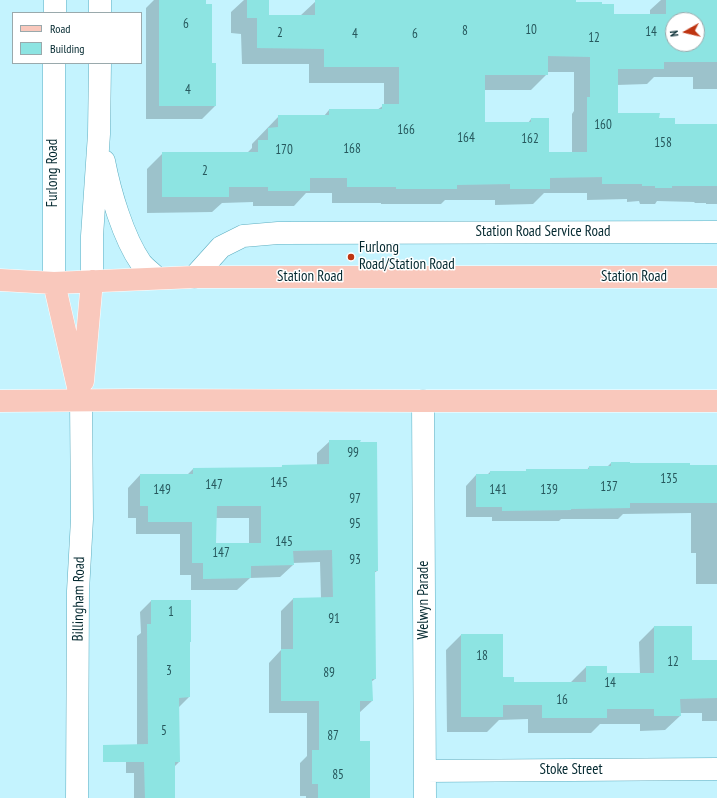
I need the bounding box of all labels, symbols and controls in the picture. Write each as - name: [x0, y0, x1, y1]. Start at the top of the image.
- legend: [12, 12, 142, 64]
- north arrow: [665, 12, 705, 52]
- house number: 6: [183, 16, 189, 32]
- text: Road: [50, 21, 70, 36]
- house number: 10: [525, 22, 537, 38]
- house number: 8: [462, 23, 468, 39]
- house number: 14: [645, 24, 657, 40]
- house number: 2: [277, 25, 283, 41]
- house number: 4: [352, 26, 358, 42]
- house number: 6: [412, 26, 418, 42]
- house number: 12: [588, 30, 600, 46]
- text: N: [667, 30, 681, 37]
- text: Building: [50, 41, 85, 56]
- house number: 4: [185, 82, 191, 98]
- house number: 160: [594, 117, 612, 133]
- house number: 166: [397, 122, 415, 138]
- house number: 164: [457, 130, 475, 146]
- house number: 162: [521, 131, 539, 147]
- house number: 158: [654, 135, 672, 151]
- street label: Furlong Road: [44, 139, 62, 207]
- house number: 168: [343, 141, 361, 157]
- house number: 170: [275, 142, 293, 158]
- house number: 2: [202, 163, 208, 179]
- street label: Station Road Service Road: [476, 223, 610, 241]
- place label: Furlong Road/Station Road: [359, 239, 455, 274]
- marker: Furlong Road/Station Road: [346, 252, 356, 262]
- street label: Station Road: [277, 268, 343, 286]
- street label: Station Road: [601, 268, 667, 286]
- house number: 99: [347, 445, 359, 461]
- house number: 135: [660, 471, 678, 487]
- house number: 145: [270, 475, 288, 491]
- house number: 147: [205, 477, 223, 493]
- house number: 137: [600, 479, 618, 495]
- house number: 149: [153, 482, 171, 498]
- house number: 141: [489, 482, 507, 498]
- house number: 139: [540, 482, 558, 498]
- house number: 97: [349, 491, 361, 507]
- house number: 95: [349, 516, 361, 532]
- house number: 145: [275, 534, 293, 550]
- house number: 147: [212, 545, 230, 561]
- house number: 93: [349, 552, 361, 568]
- street label: Billingham Road: [69, 556, 89, 642]
- street label: Welwyn Parade: [415, 561, 433, 639]
- house number: 1: [168, 604, 174, 620]
- house number: 91: [328, 611, 340, 627]
- house number: 18: [476, 648, 488, 664]
- house number: 12: [667, 654, 679, 670]
- house number: 3: [166, 663, 172, 679]
- house number: 89: [323, 665, 335, 681]
- house number: 14: [604, 675, 616, 691]
- house number: 16: [556, 692, 568, 708]
- house number: 5: [161, 723, 167, 739]
- house number: 87: [327, 728, 339, 744]
- street label: Stoke Street: [540, 761, 602, 779]
- house number: 85: [332, 767, 344, 783]

